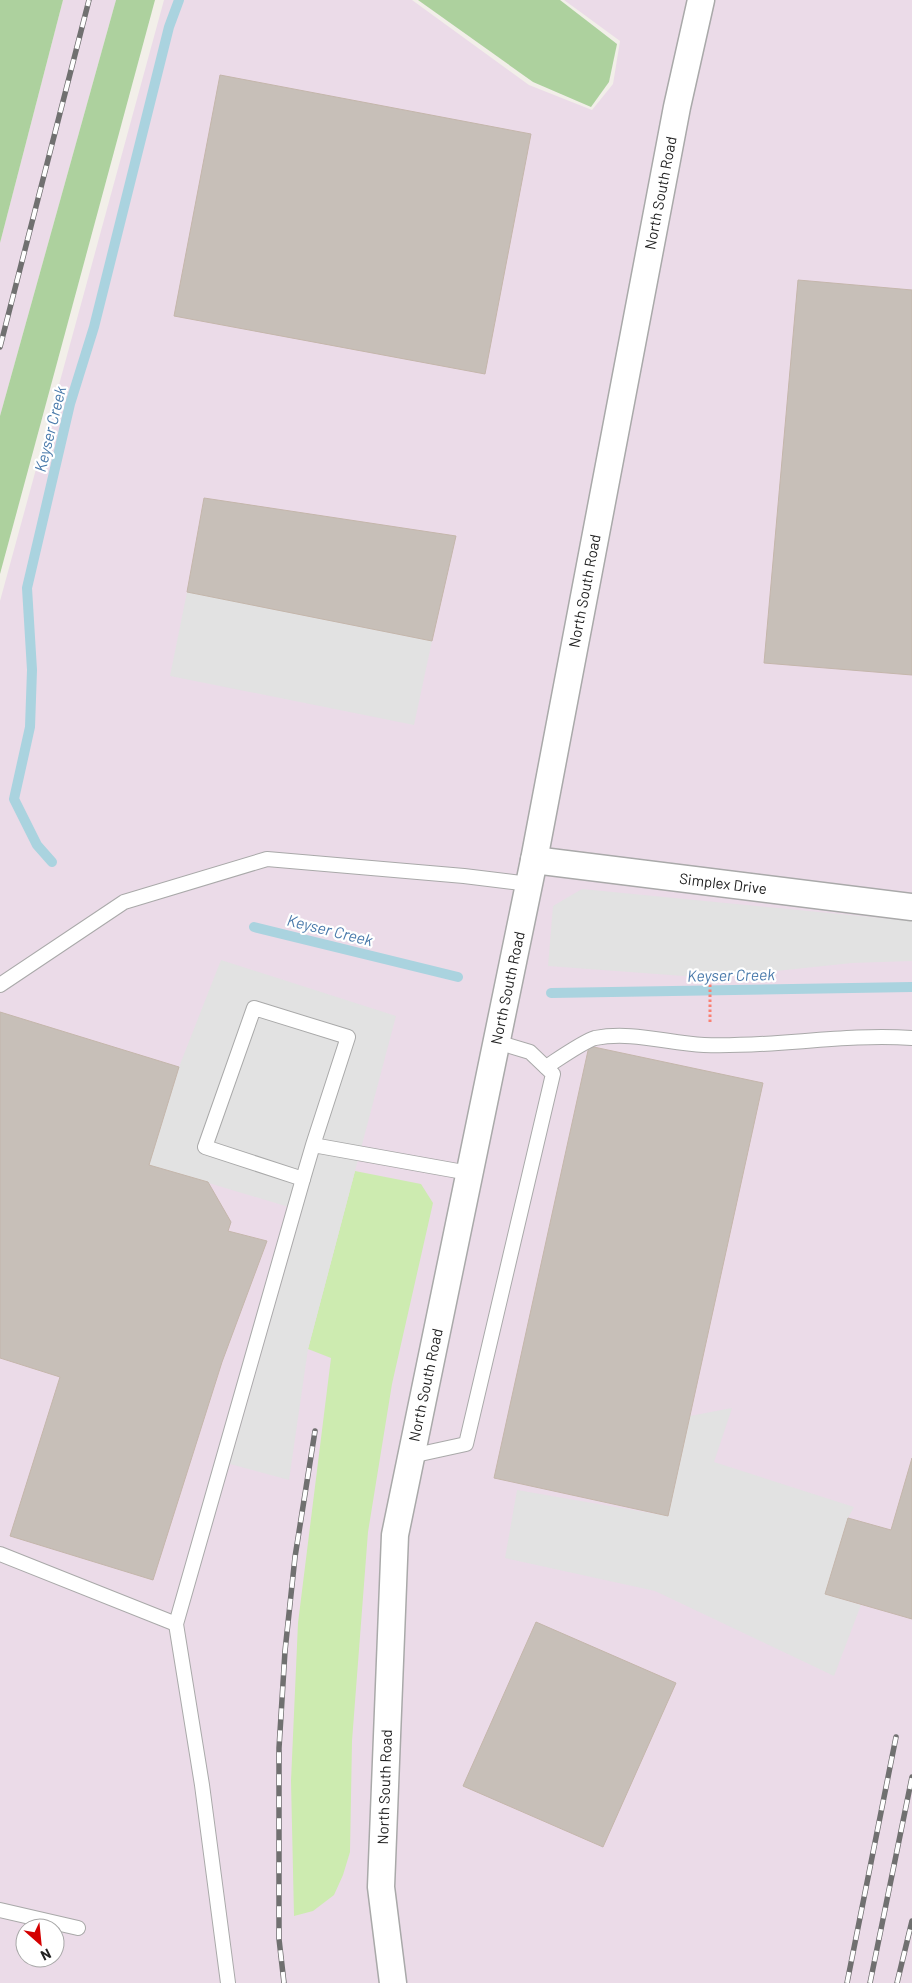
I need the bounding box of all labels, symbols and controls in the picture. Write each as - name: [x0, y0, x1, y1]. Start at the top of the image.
- street label: North South Road: [640, 135, 680, 251]
- water label: Keyser Creek: [30, 384, 69, 474]
- street label: North South Road: [564, 533, 604, 649]
- street label: Simplex Drive: [678, 869, 768, 897]
- water label: Keyser Creek: [285, 910, 375, 949]
- street label: North South Road: [486, 930, 528, 1046]
- water label: Keyser Creek: [687, 964, 775, 985]
- street label: North South Road: [404, 1327, 446, 1443]
- street label: North South Road: [373, 1729, 395, 1845]
- north arrow: [15, 1918, 65, 1968]
- text: N: [38, 1945, 54, 1965]

